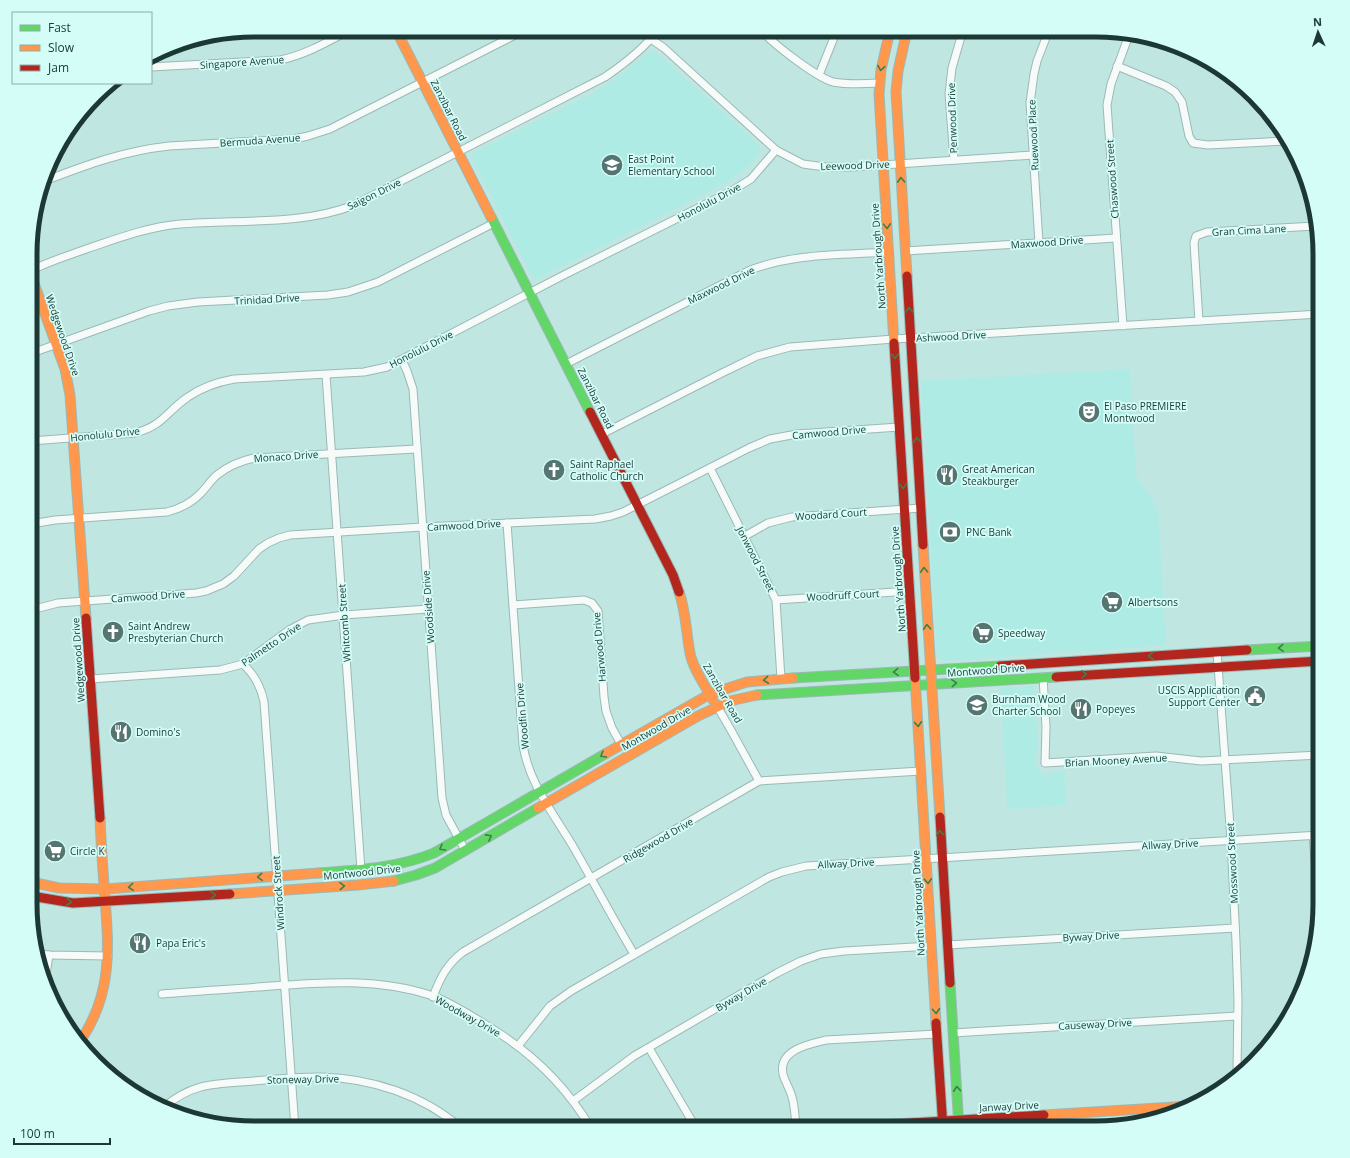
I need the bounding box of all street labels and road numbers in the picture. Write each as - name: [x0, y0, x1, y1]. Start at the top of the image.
- street label: Singapore Avenue: [199, 52, 285, 72]
- street label: Zanzibar Road: [428, 77, 470, 143]
- street label: Penwood Drive: [944, 82, 960, 154]
- street label: Ruewood Place: [1024, 99, 1042, 171]
- street label: Bermuda Avenue: [219, 130, 301, 150]
- street label: Chaswood Street: [1102, 139, 1122, 219]
- street label: Leewood Drive: [820, 157, 890, 173]
- street label: Saigon Drive: [345, 175, 404, 213]
- street label: Honolulu Drive: [675, 179, 743, 225]
- street label: North Yarbrough Drive: [867, 202, 889, 309]
- street label: Gran Cima Lane: [1211, 221, 1287, 239]
- street label: Maxwood Drive: [1010, 232, 1084, 252]
- street label: Maxwood Drive: [685, 263, 757, 307]
- street label: Trinidad Drive: [234, 290, 301, 308]
- street label: Wedgewood Drive: [43, 293, 84, 378]
- street label: Honolulu Drive: [387, 327, 456, 371]
- street label: Ashwood Drive: [916, 327, 987, 345]
- street label: Zanzibar Road: [575, 365, 617, 431]
- street label: Camwood Drive: [791, 422, 867, 442]
- street label: Honolulu Drive: [69, 423, 141, 445]
- street label: Monaco Drive: [253, 447, 319, 465]
- street label: Woodard Court: [795, 504, 868, 523]
- street label: Camwood Drive: [427, 516, 502, 534]
- street label: Jonwood Street: [733, 523, 779, 594]
- street label: North Yarbrough Drive: [887, 525, 909, 632]
- street label: Woodside Drive: [418, 569, 438, 644]
- street label: Whitcomb Street: [334, 583, 354, 662]
- street label: Camwood Drive: [111, 586, 186, 606]
- street label: Woodruff Court: [806, 586, 880, 604]
- street label: Harwood Drive: [589, 611, 609, 682]
- street label: Wedgewood Drive: [68, 617, 88, 703]
- street label: Palmetto Drive: [238, 619, 304, 669]
- street label: Montwood Drive: [947, 660, 1026, 680]
- street label: Zanzibar Road: [700, 661, 746, 725]
- street label: Woodfin Drive: [512, 682, 532, 750]
- street label: Montwood Drive: [619, 702, 693, 753]
- street label: Brian Mooney Avenue: [1064, 750, 1168, 770]
- street label: Ridgewood Drive: [620, 814, 696, 866]
- street label: Mosswood Street: [1223, 822, 1241, 904]
- street label: Allway Drive: [1141, 836, 1199, 852]
- street label: North Yarbrough Drive: [908, 849, 928, 956]
- street label: Windrock Street: [268, 855, 288, 931]
- street label: Allway Drive: [817, 855, 875, 871]
- street label: Montwood Drive: [323, 861, 402, 883]
- street label: Byway Drive: [1062, 928, 1120, 944]
- street label: Byway Drive: [713, 974, 769, 1014]
- street label: Woodway Drive: [433, 992, 504, 1040]
- street label: Causeway Drive: [1058, 1015, 1133, 1033]
- street label: Stoneway Drive: [267, 1071, 340, 1087]
- street label: Janway Drive: [978, 1097, 1040, 1115]

